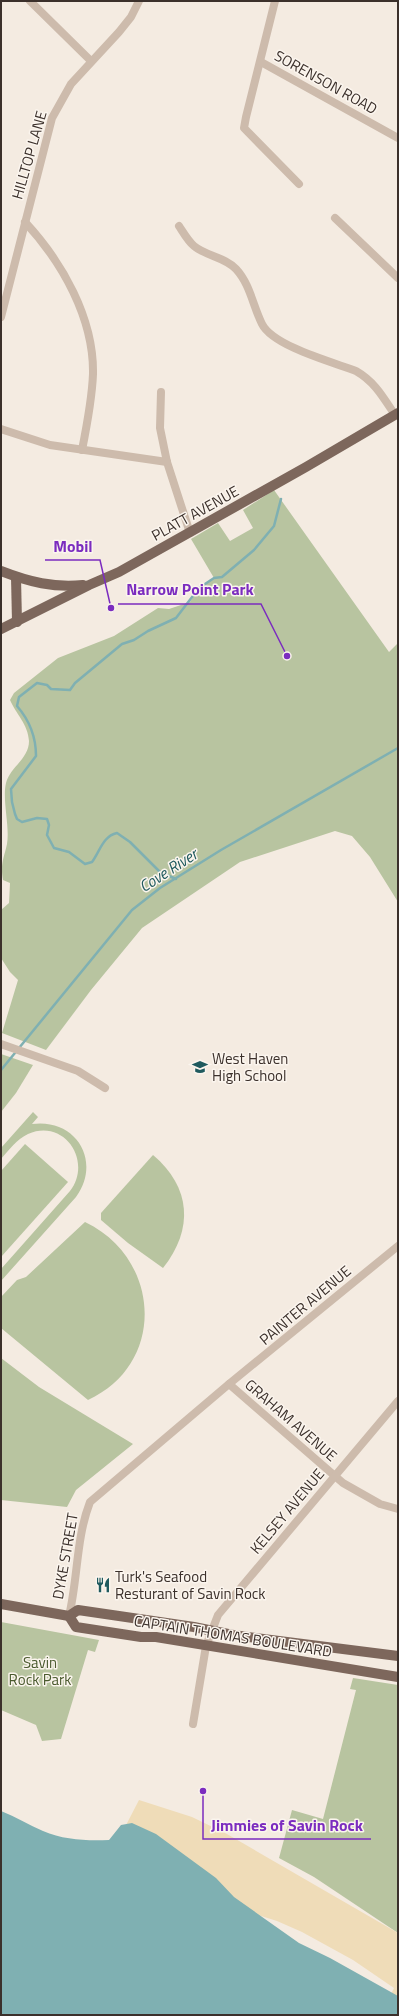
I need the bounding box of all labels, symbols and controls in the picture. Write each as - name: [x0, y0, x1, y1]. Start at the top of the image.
- street label: SORENSON ROAD: [270, 44, 382, 120]
- street label: HILLTOP LANE: [5, 108, 53, 202]
- street label: PLATT AVENUE: [147, 479, 243, 547]
- callout: Mobil: [45, 532, 100, 560]
- text: Mobil: [53, 534, 93, 558]
- callout: Narrow Point Park: [118, 576, 261, 604]
- text: Narrow Point Park: [126, 577, 255, 601]
- water label: Cove River: [134, 841, 204, 898]
- place label: West Haven High School: [212, 1047, 288, 1087]
- school or university icon: West Haven High School: [191, 1058, 209, 1076]
- street label: PAINTER AVENUE: [254, 1260, 356, 1350]
- street label: GRAHAM AVENUE: [240, 1373, 342, 1467]
- street label: KELSEY AVENUE: [244, 1463, 330, 1559]
- street label: DYKE STREET: [46, 1511, 84, 1601]
- place label: Turk's Seafood Resturant of Savin Rock: [115, 1565, 266, 1605]
- restaurant icon: Turk's Seafood Resturant of Savin Rock: [94, 1576, 112, 1594]
- street label: CAPTAIN THOMAS BOULEVARD: [132, 1609, 334, 1663]
- park label: Savin Rock Park: [9, 1651, 71, 1691]
- callout: Jimmies of Savin Rock: [203, 1811, 371, 1839]
- text: Jimmies of Savin Rock: [211, 1813, 364, 1837]

